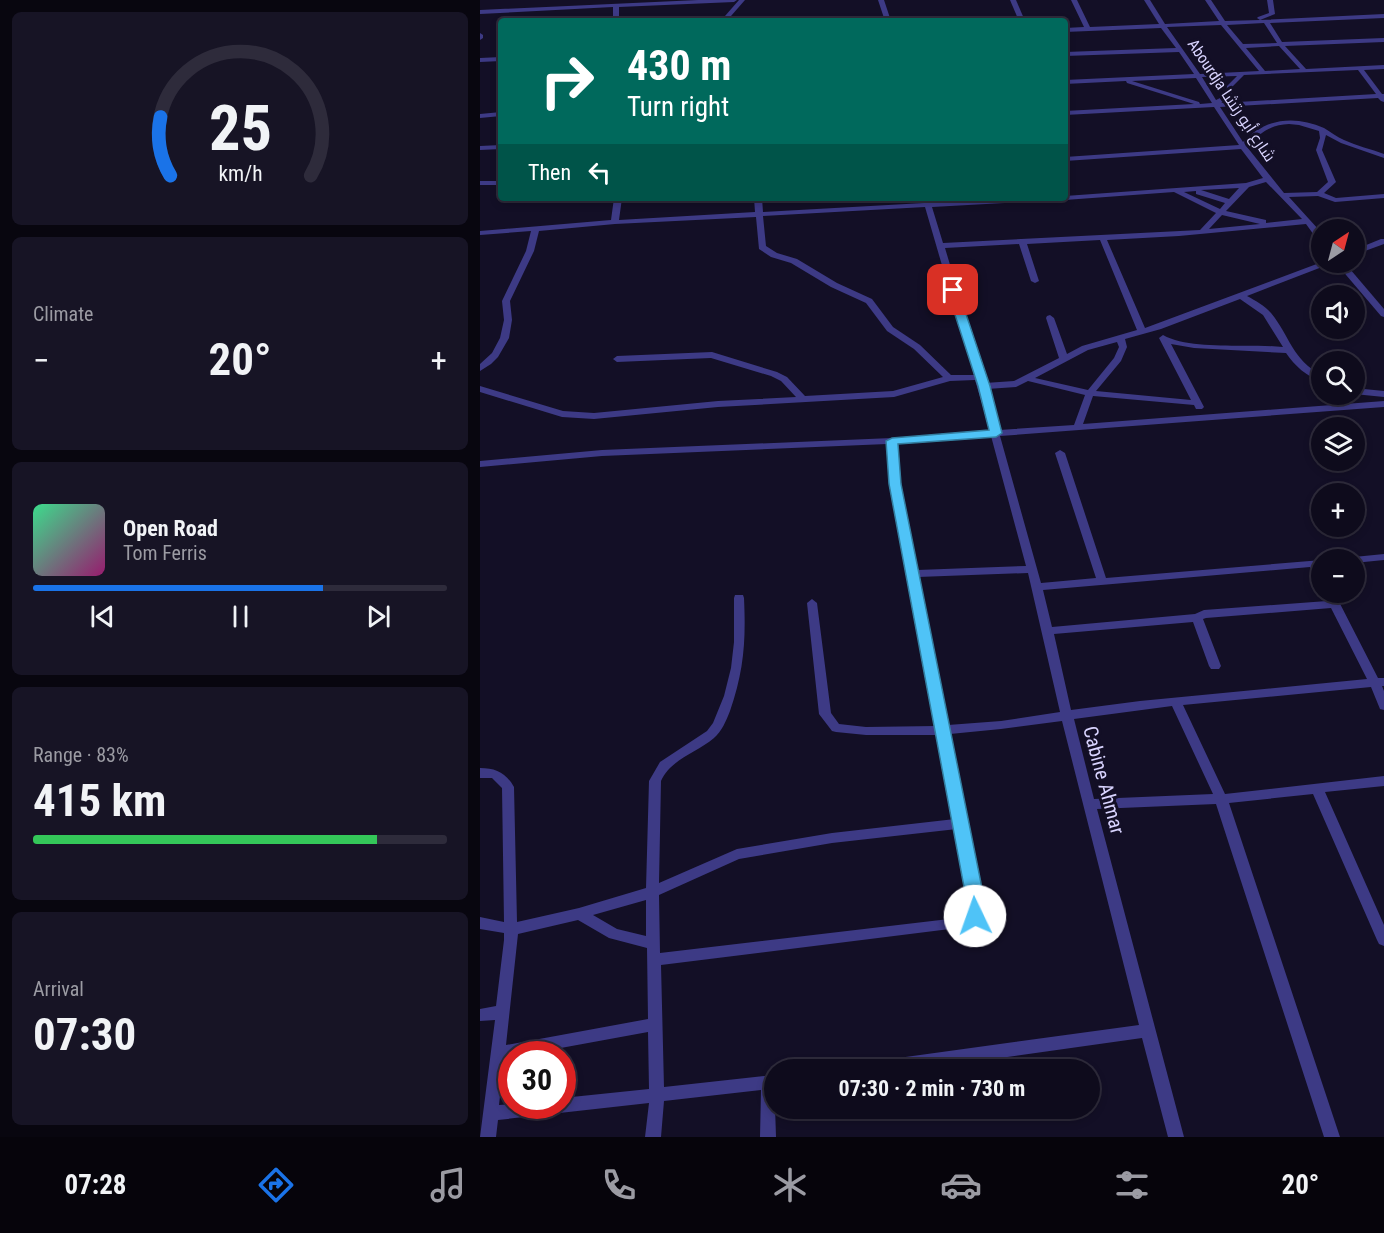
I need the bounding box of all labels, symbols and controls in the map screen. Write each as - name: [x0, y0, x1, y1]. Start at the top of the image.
- street label: Abourdja شارع أبو رتشا: [1182, 35, 1280, 166]
- text: 430 m: [627, 41, 732, 90]
- icon: right: [528, 42, 606, 120]
- text: Turn right: [627, 91, 729, 123]
- text: 25: [208, 92, 272, 165]
- icon: left: [583, 156, 616, 189]
- text: Then: [528, 160, 571, 185]
- text: km/h: [218, 161, 262, 186]
- north arrow: [1311, 219, 1365, 273]
- map controls: [1311, 219, 1365, 603]
- pin: [927, 264, 978, 315]
- icon: arrive: [936, 273, 969, 306]
- button: sound: [1311, 285, 1365, 339]
- text: Climate: [33, 302, 93, 326]
- text: 20°: [209, 333, 272, 386]
- text: −: [33, 341, 50, 380]
- text: +: [431, 341, 447, 380]
- button: search: [1311, 351, 1365, 405]
- button: layers: [1311, 417, 1365, 471]
- button: +: [1311, 483, 1365, 537]
- text: Open Road: [123, 516, 218, 541]
- text: Tom Ferris: [123, 541, 207, 565]
- button: −: [1311, 549, 1365, 603]
- icon: previous: [86, 600, 119, 633]
- icon: pause: [224, 600, 257, 633]
- icon: next: [362, 600, 395, 633]
- street label: Cabine Ahmar: [1078, 723, 1130, 837]
- text: Range · 83%: [33, 743, 129, 767]
- text: 415 km: [33, 774, 166, 827]
- position arrow: [943, 884, 1007, 948]
- text: Arrival: [33, 977, 84, 1001]
- text: 07:30: [33, 1008, 136, 1061]
- speed limit sign: 30: [498, 1041, 576, 1119]
- text: 07:30 · 2 min · 730 m: [839, 1076, 1025, 1101]
- icon: directions: [255, 1164, 297, 1206]
- icon: music: [427, 1164, 469, 1206]
- icon: phone: [598, 1164, 640, 1206]
- icon: climate: [769, 1164, 811, 1206]
- icon: car: [940, 1164, 982, 1206]
- icon: filters: [1111, 1164, 1153, 1206]
- text: 07:28: [65, 1169, 126, 1201]
- text: 20°: [1282, 1169, 1319, 1201]

